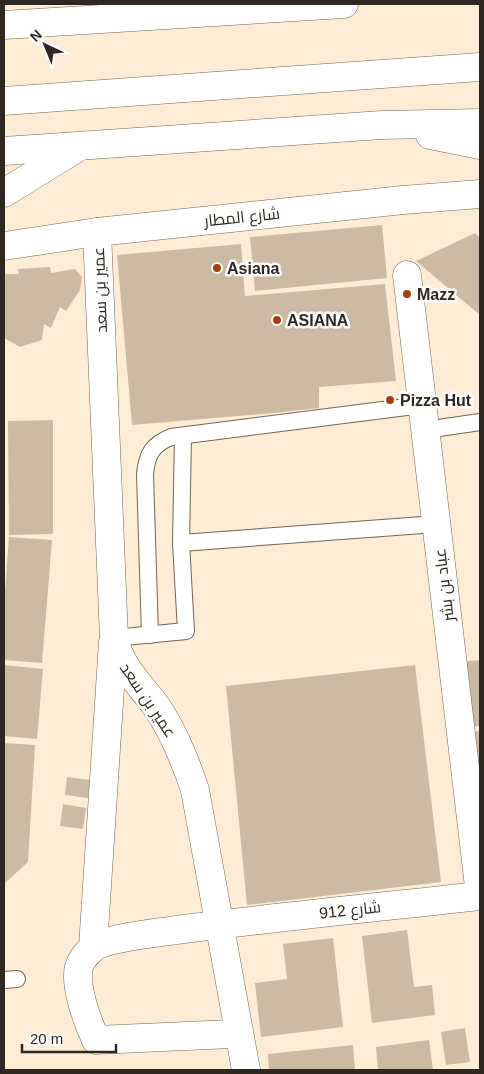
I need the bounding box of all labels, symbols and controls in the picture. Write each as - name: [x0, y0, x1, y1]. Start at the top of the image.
- north arrow: [20, 20, 70, 70]
- text: N: [27, 26, 45, 45]
- street label: شارع المطار: [202, 205, 281, 233]
- street label: عمير بن سعد: [90, 247, 112, 333]
- place label: Asiana: [227, 260, 280, 277]
- marker: Asiana: [211, 262, 223, 274]
- place label: Mazz: [417, 286, 455, 303]
- marker: Mazz: [401, 288, 413, 300]
- place label: ASIANA: [287, 312, 349, 329]
- marker: ASIANA: [271, 314, 283, 326]
- place label: Pizza Hut: [400, 392, 472, 409]
- marker: Pizza Hut: [384, 394, 396, 406]
- street label: عباد بن بشر: [431, 547, 459, 624]
- street label: عمير بن سعد: [115, 660, 179, 742]
- street label: شارع 912: [318, 898, 382, 925]
- scale bar: [22, 1022, 116, 1054]
- text: 20 m: [30, 1030, 63, 1047]

